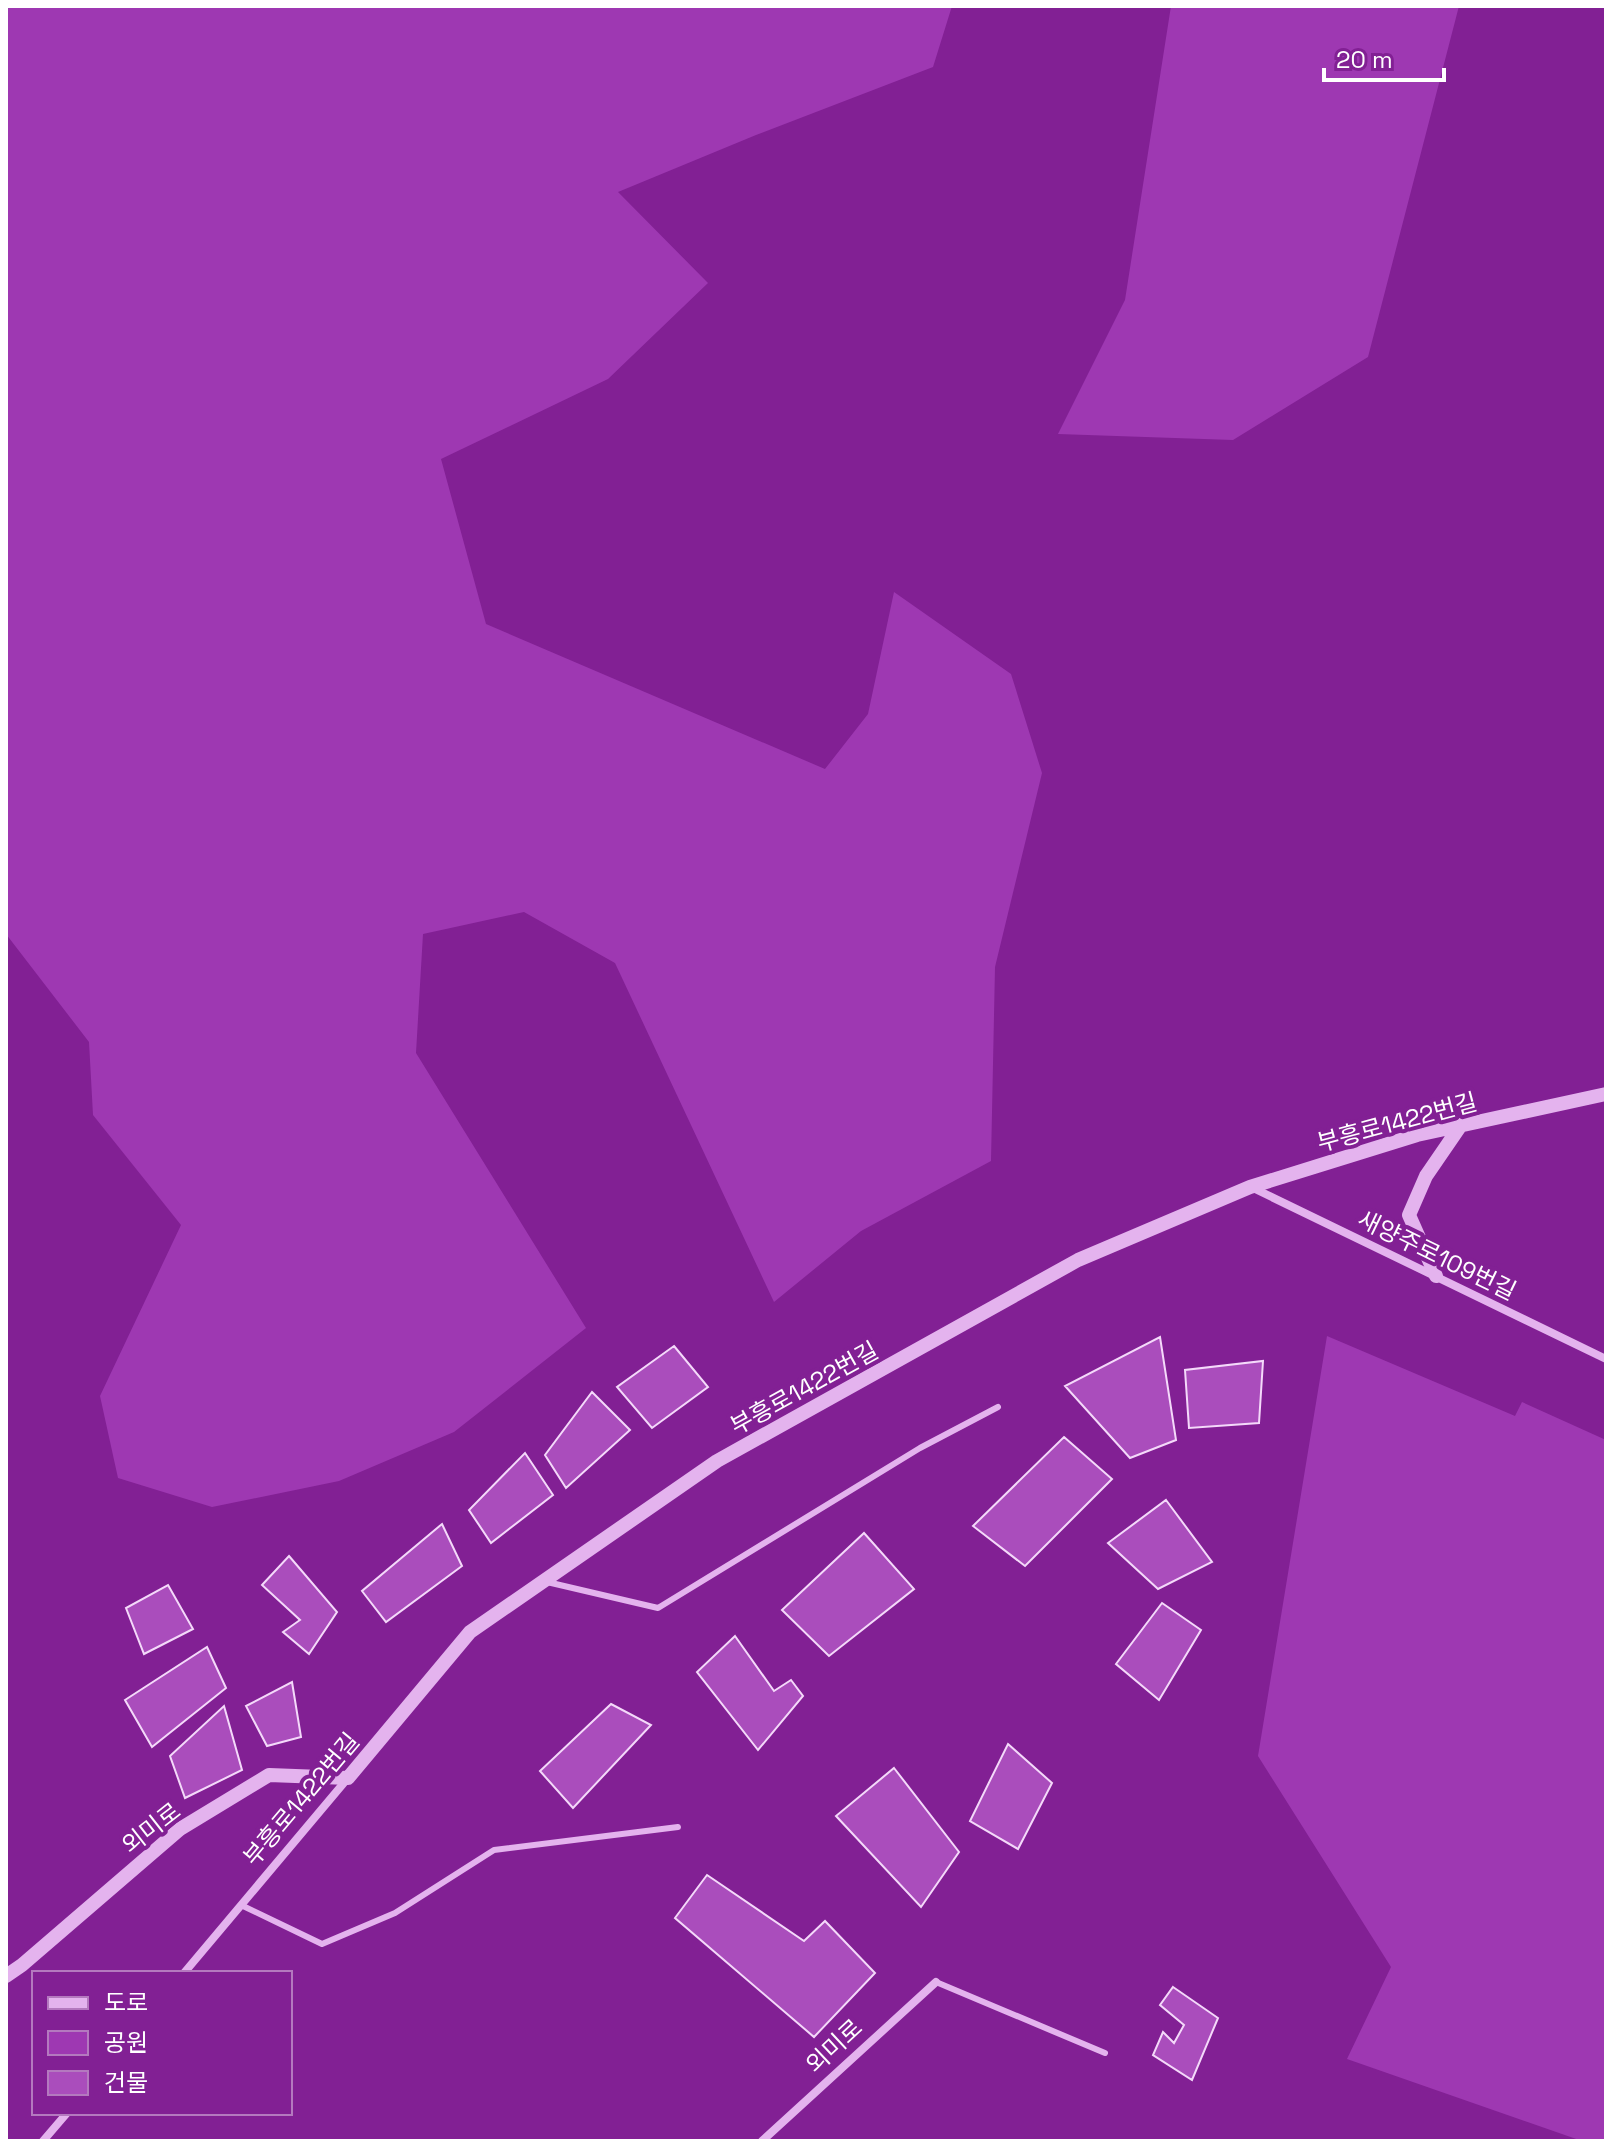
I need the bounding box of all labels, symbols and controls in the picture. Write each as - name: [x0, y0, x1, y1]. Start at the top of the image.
- scale bar: [1324, 32, 1444, 82]
- text: 20 m: [1336, 44, 1393, 75]
- street label: 부흥로1422번길: [1314, 1086, 1480, 1158]
- street label: 새양주로109번길: [1353, 1203, 1521, 1307]
- street label: 부흥로1422번길: [725, 1335, 883, 1441]
- street label: 부흥로1422번길: [236, 1726, 366, 1872]
- street label: 외미로: [115, 1795, 187, 1861]
- legend: [32, 1971, 292, 2115]
- text: 도로: [104, 1987, 148, 2018]
- street label: 외미로: [799, 2012, 869, 2080]
- text: 공원: [104, 2027, 148, 2058]
- text: 건물: [104, 2067, 148, 2098]

